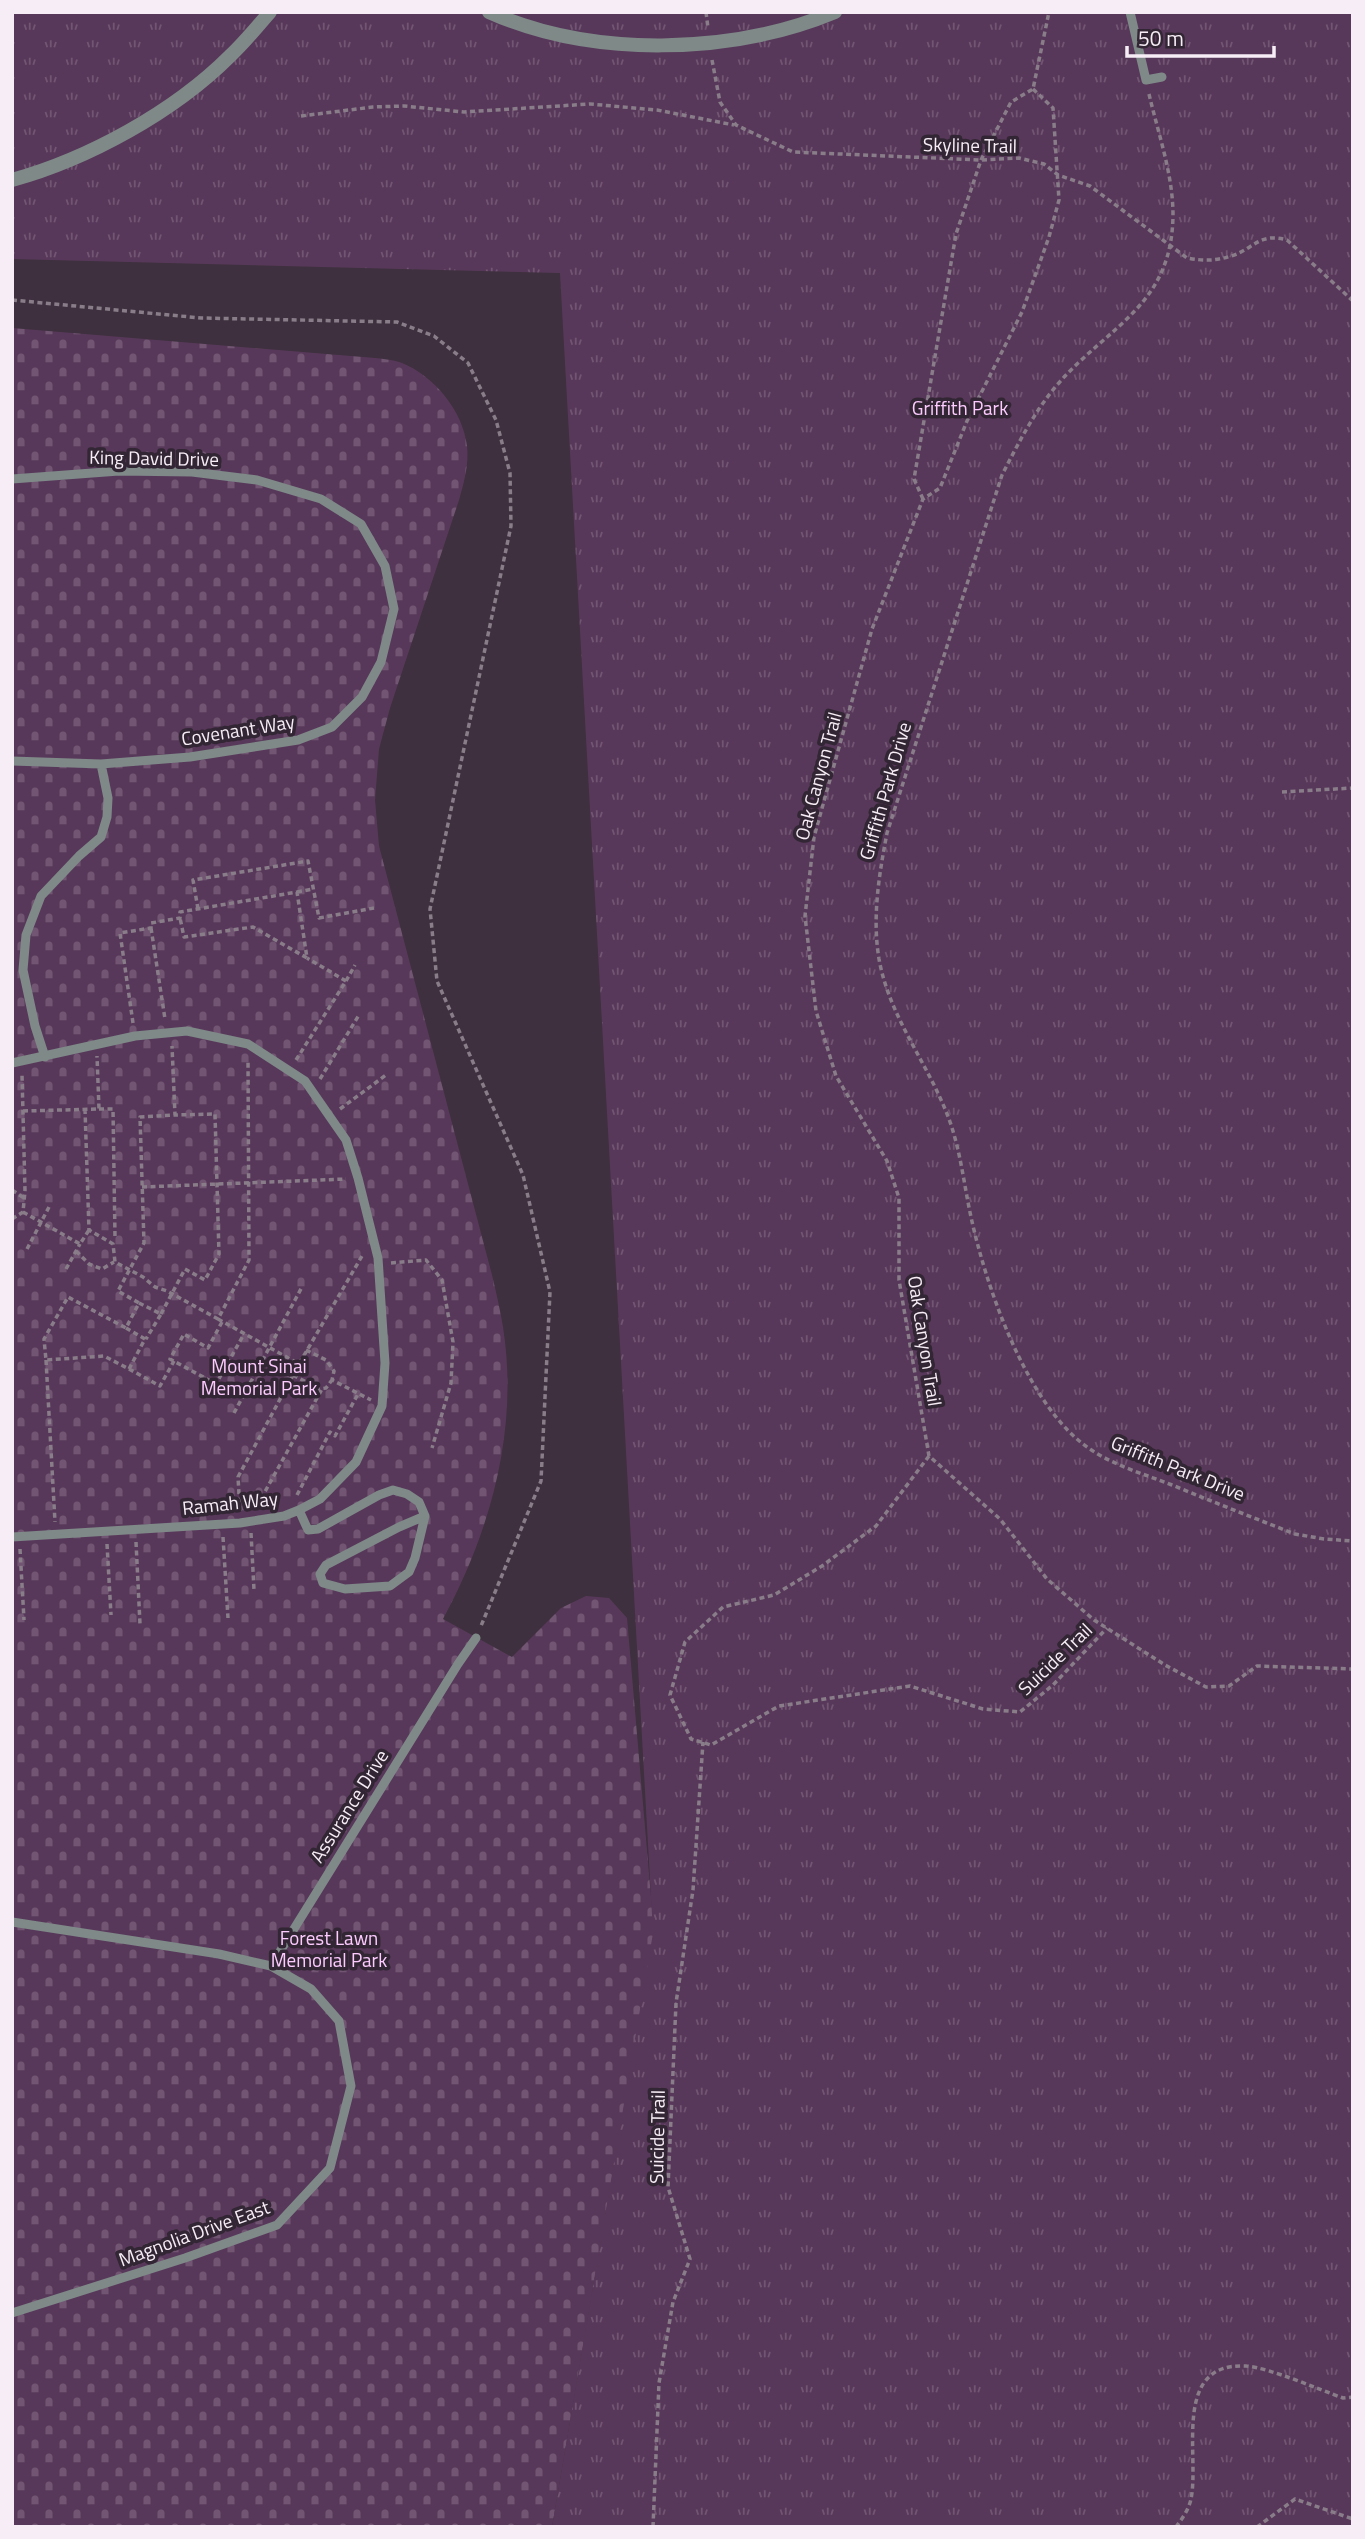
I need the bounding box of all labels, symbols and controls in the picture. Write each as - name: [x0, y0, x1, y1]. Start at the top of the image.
- scale bar: [1127, 14, 1274, 58]
- text: 50 m: [1138, 22, 1184, 54]
- street label: Skyline Trail: [923, 129, 1017, 160]
- park label: Griffith Park: [912, 393, 1008, 422]
- street label: King David Drive: [89, 442, 219, 473]
- street label: Covenant Way: [179, 706, 297, 753]
- street label: Oak Canyon Trail: [786, 709, 849, 843]
- street label: Griffith Park Drive: [851, 718, 918, 863]
- street label: Oak Canyon Trail: [901, 1274, 950, 1408]
- park label: Mount Sinai Memorial Park: [201, 1351, 317, 1402]
- street label: Griffith Park Drive: [1107, 1427, 1250, 1508]
- street label: Ramah Way: [181, 1483, 279, 1522]
- street label: Suicide Trail: [1011, 1616, 1098, 1702]
- street label: Assurance Drive: [302, 1743, 395, 1868]
- park label: Forest Lawn Memorial Park: [271, 1923, 387, 1974]
- street label: Suicide Trail: [641, 2090, 672, 2184]
- street label: Magnolia Drive East: [114, 2192, 274, 2273]

